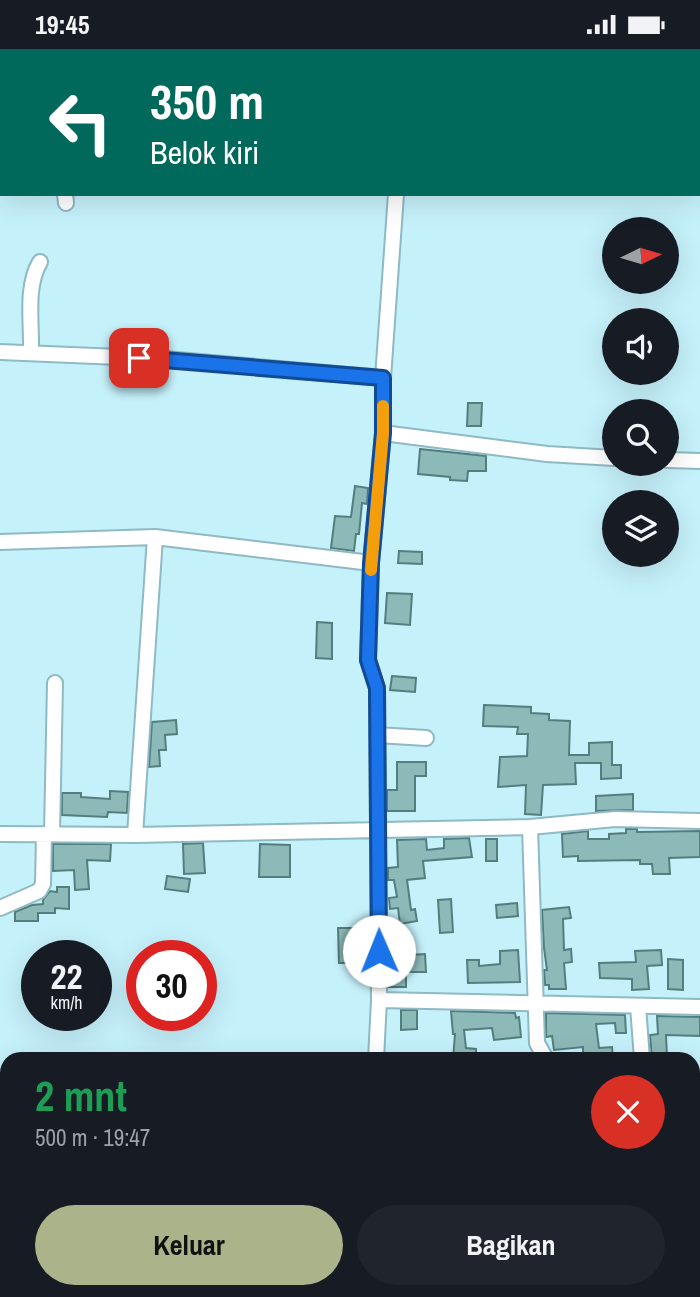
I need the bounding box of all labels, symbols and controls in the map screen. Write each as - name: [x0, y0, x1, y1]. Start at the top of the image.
- text: 19:45: [35, 7, 90, 42]
- text: 350 m: [150, 68, 264, 134]
- icon: left: [35, 77, 126, 168]
- text: Belok kiri: [150, 131, 259, 174]
- north arrow: [602, 217, 679, 294]
- map controls: [602, 217, 679, 567]
- button: sound: [602, 308, 679, 385]
- pin: [109, 328, 169, 388]
- icon: arrive: [120, 339, 158, 377]
- button: search: [602, 399, 679, 476]
- button: layers: [602, 490, 679, 567]
- position arrow: [342, 914, 416, 988]
- speed limit sign: 30: [126, 940, 217, 1031]
- text: 22: [51, 953, 82, 1000]
- text: km/h: [51, 990, 83, 1015]
- text: 2 mnt: [35, 1068, 127, 1124]
- button: close: [591, 1075, 665, 1149]
- text: 500 m · 19:47: [35, 1122, 150, 1153]
- button: Keluar: [35, 1205, 343, 1285]
- button: Bagikan: [357, 1205, 665, 1285]

